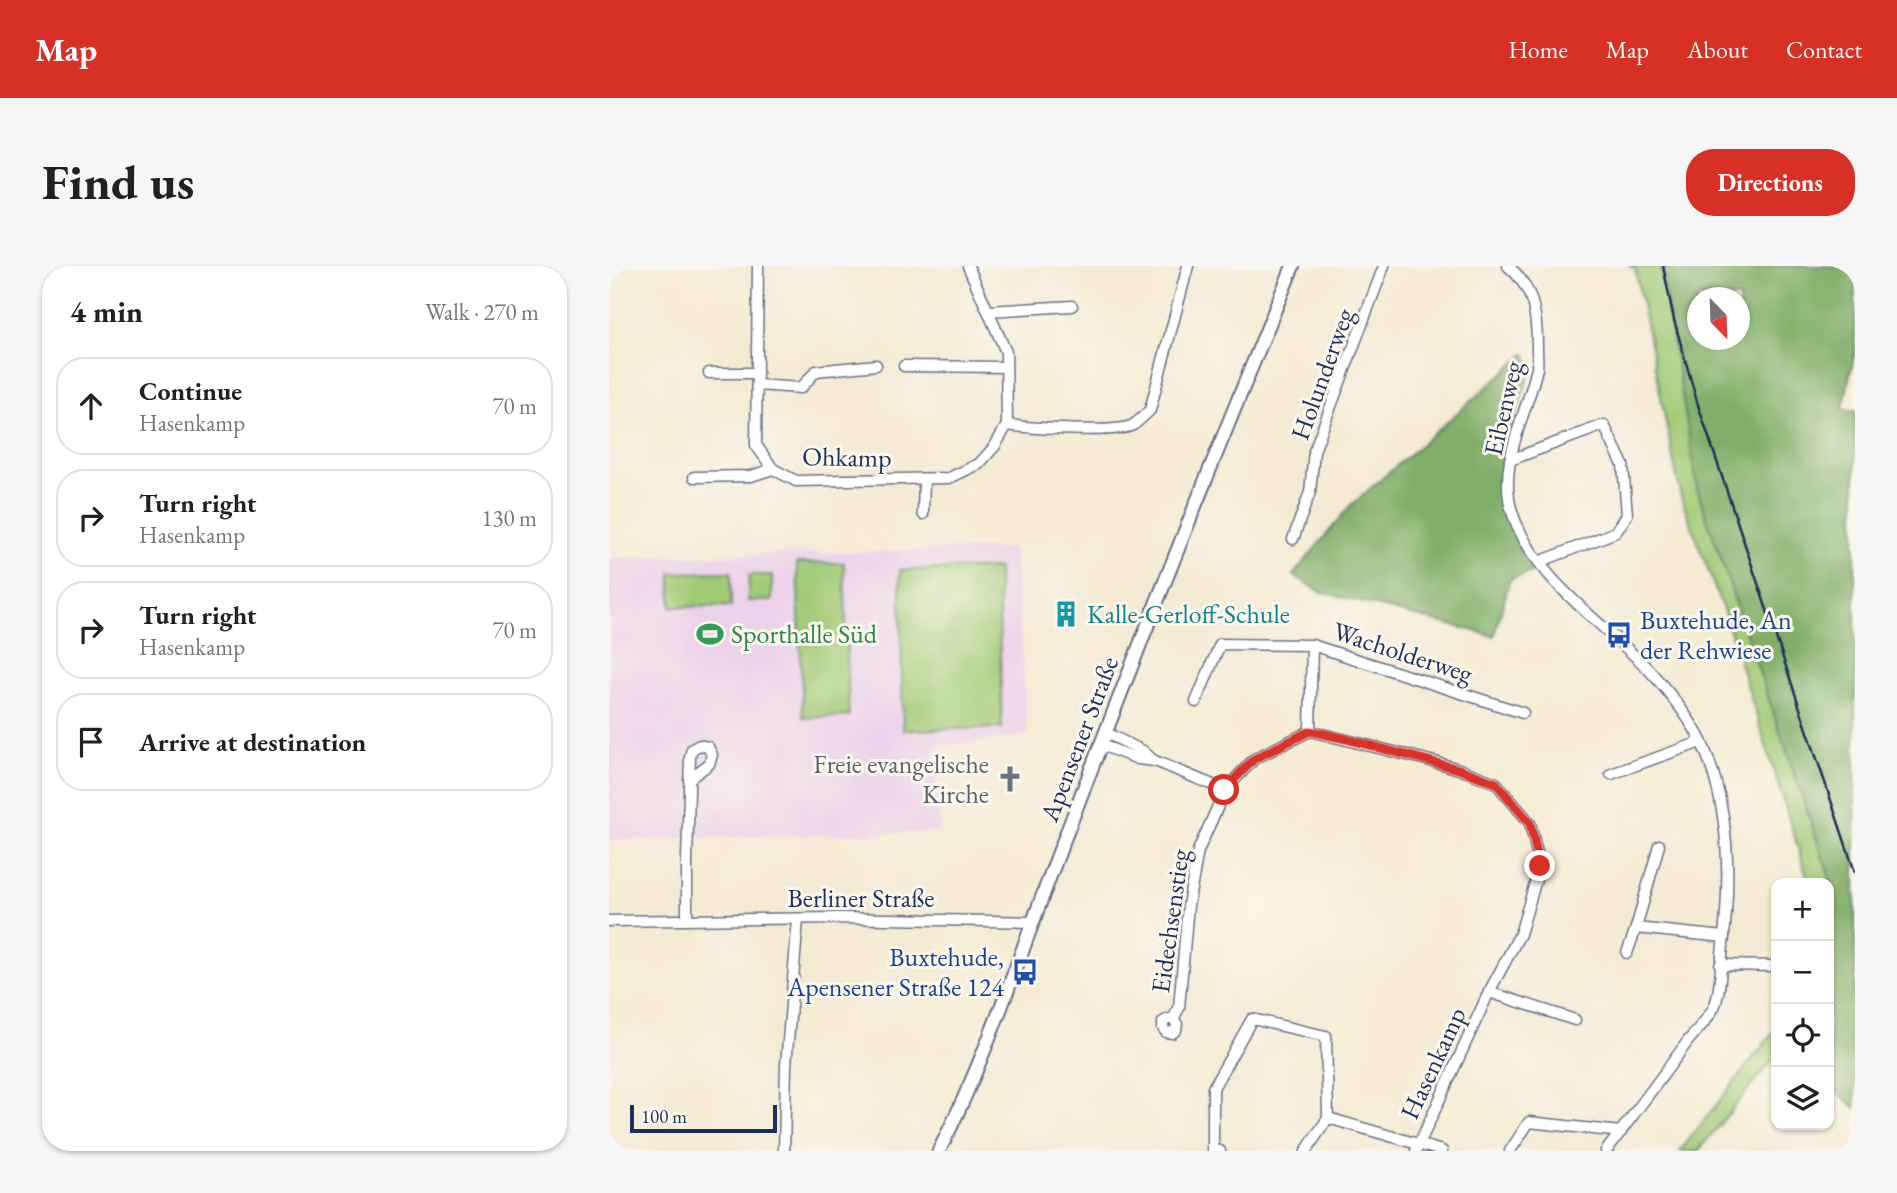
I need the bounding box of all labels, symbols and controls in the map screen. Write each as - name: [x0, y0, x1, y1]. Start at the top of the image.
- text: Map: [35, 28, 97, 71]
- text: Home: [1508, 34, 1568, 65]
- text: Map: [1606, 34, 1649, 65]
- text: About: [1687, 34, 1748, 65]
- text: Contact: [1786, 34, 1862, 65]
- button: Directions: [1686, 149, 1855, 216]
- text: Find us: [42, 150, 194, 214]
- north arrow: [1687, 287, 1750, 350]
- text: 4 min: [70, 292, 143, 331]
- text: Walk · 270 m: [425, 297, 539, 327]
- street label: Holunderweg: [1282, 303, 1362, 445]
- street label: Eibenweg: [1476, 357, 1531, 459]
- text: Continue: [139, 374, 242, 408]
- icon: ahead: [72, 387, 110, 425]
- text: 70 m: [492, 391, 537, 421]
- text: Hasenkamp: [139, 408, 245, 438]
- street label: Ohkamp: [802, 439, 892, 475]
- text: Turn right: [139, 486, 257, 520]
- icon: right: [72, 499, 110, 537]
- text: 130 m: [481, 503, 537, 533]
- text: Hasenkamp: [139, 520, 245, 550]
- place label: Kalle-Gerloff-Schule: [1087, 597, 1290, 631]
- text: Turn right: [139, 598, 257, 632]
- building icon: Kalle-Gerloff-Schule: [1051, 599, 1081, 629]
- place label: Buxtehude, An der Rehwiese: [1640, 603, 1792, 667]
- icon: right: [72, 611, 110, 649]
- street label: Wacholderweg: [1329, 613, 1478, 691]
- text: 70 m: [492, 615, 537, 645]
- place label: Sporthalle Süd: [731, 617, 878, 651]
- sports icon: Sporthalle Süd: [695, 619, 725, 649]
- bus stop icon: Buxtehude, An der Rehwiese: [1604, 620, 1634, 650]
- text: Hasenkamp: [139, 632, 245, 662]
- street label: Apensener Straße: [1032, 652, 1126, 827]
- icon: arrive: [72, 723, 110, 761]
- text: Arrive at destination: [139, 725, 366, 759]
- place label: Freie evangelische Kirche: [813, 747, 989, 811]
- church icon: Freie evangelische Kirche: [995, 764, 1025, 794]
- route start: [1208, 774, 1239, 805]
- street label: Eidechsenstieg: [1143, 846, 1197, 995]
- route end: [1524, 850, 1555, 881]
- map controls: [1771, 878, 1834, 1130]
- button: +: [1771, 878, 1834, 941]
- street label: Berliner Straße: [787, 881, 935, 915]
- place label: Buxtehude, Apensener Straße 124: [786, 940, 1005, 1004]
- button: −: [1771, 941, 1834, 1004]
- bus stop icon: Buxtehude, Apensener Straße 124: [1010, 957, 1040, 987]
- street label: Hasenkamp: [1392, 1001, 1474, 1125]
- button: locate: [1771, 1004, 1834, 1067]
- button: layers: [1771, 1067, 1834, 1130]
- scale bar: [630, 1102, 777, 1134]
- text: 100 m: [641, 1104, 687, 1129]

